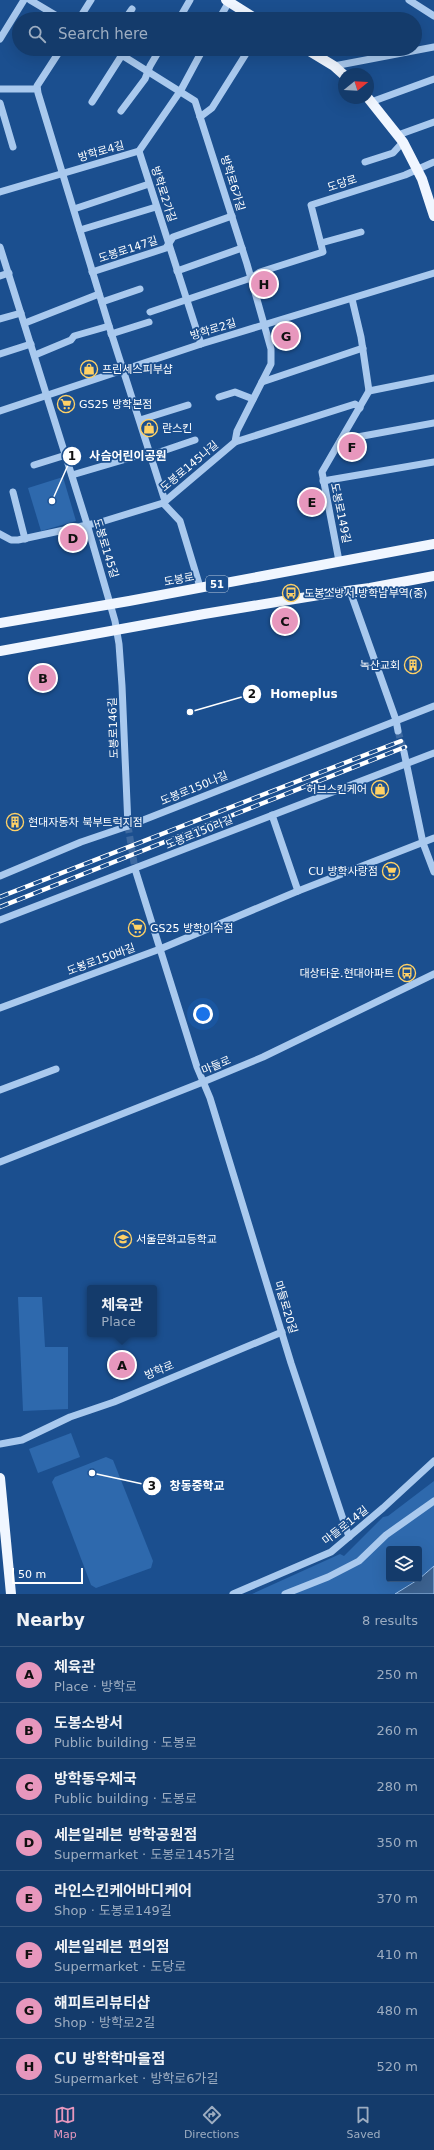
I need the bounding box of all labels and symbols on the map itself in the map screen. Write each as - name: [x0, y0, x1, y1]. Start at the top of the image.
- north arrow: [338, 68, 374, 104]
- street label: 방학로4길: [77, 139, 126, 164]
- street label: 방학로6가길: [218, 154, 247, 213]
- street label: 방학로2가길: [148, 165, 179, 224]
- street label: 도당로: [326, 173, 359, 194]
- street label: 도봉로147길: [97, 234, 159, 265]
- pin: H: [251, 269, 277, 299]
- street label: 방학로2길: [189, 316, 238, 343]
- pin: G: [273, 321, 299, 351]
- shop icon: 프린세스피부샵: [79, 359, 99, 379]
- place label: 프린세스피부샵: [102, 363, 173, 376]
- supermarket icon: GS25 방학본점: [56, 394, 76, 414]
- place label: GS25 방학본점: [79, 398, 152, 411]
- shop icon: 란스킨: [139, 418, 159, 438]
- place label: 란스킨: [162, 422, 192, 435]
- pin: F: [339, 432, 365, 462]
- street label: 도봉로145나길: [158, 438, 221, 494]
- callout: 사슴어린이공원: [62, 444, 175, 468]
- text: 1: [68, 449, 76, 463]
- text: 사슴어린이공원: [89, 449, 167, 463]
- street label: 도봉로149길: [328, 482, 353, 545]
- pin: E: [299, 487, 325, 517]
- street label: 도봉로145길: [90, 517, 121, 579]
- pin: D: [60, 523, 86, 553]
- street label: 도봉로: [163, 570, 195, 589]
- road number: 51: [206, 576, 228, 592]
- bus stop icon: 도봉소방서.방학남부역(중): [281, 583, 301, 603]
- place label: 도봉소방서.방학남부역(중): [304, 587, 427, 600]
- pin: C: [272, 606, 298, 636]
- building icon: 녹산교회: [403, 655, 423, 675]
- place label: 녹산교회: [360, 659, 400, 672]
- pin: B: [30, 663, 56, 693]
- callout: Homeplus: [242, 682, 345, 706]
- text: 2: [248, 687, 256, 701]
- text: Homeplus: [270, 687, 338, 701]
- street label: 도봉로146길: [106, 697, 121, 759]
- street label: 도봉로150나길: [159, 769, 230, 808]
- shop icon: 허브스킨케어: [370, 779, 390, 799]
- place label: 허브스킨케어: [306, 783, 367, 796]
- building icon: 현대자동차 북부트럭지점: [5, 812, 25, 832]
- street label: 도봉로150라길: [164, 813, 235, 852]
- place label: 현대자동차 북부트럭지점: [28, 816, 143, 829]
- supermarket icon: CU 방학사랑점: [381, 861, 401, 881]
- place label: CU 방학사랑점: [308, 865, 378, 878]
- supermarket icon: GS25 방학이수점: [127, 918, 147, 938]
- place label: GS25 방학이수점: [150, 922, 234, 935]
- street label: 도봉로150바길: [65, 941, 137, 978]
- bus stop icon: 대상타운.현대아파트: [397, 963, 417, 983]
- place label: 대상타운.현대아파트: [299, 967, 394, 980]
- your location: [193, 1004, 213, 1024]
- street label: 마들로: [200, 1054, 233, 1077]
- school or university icon: 서울문화고등학교: [113, 1229, 133, 1249]
- place label: 서울문화고등학교: [136, 1233, 217, 1246]
- street label: 마들로20길: [271, 1279, 300, 1335]
- pin: A: [109, 1350, 135, 1380]
- street label: 방학로: [143, 1359, 176, 1382]
- callout: 창동중학교: [142, 1474, 233, 1498]
- text: 3: [148, 1479, 156, 1493]
- text: 창동중학교: [169, 1479, 225, 1493]
- street label: 마들로14길: [320, 1503, 371, 1547]
- scale bar: [12, 1566, 83, 1585]

